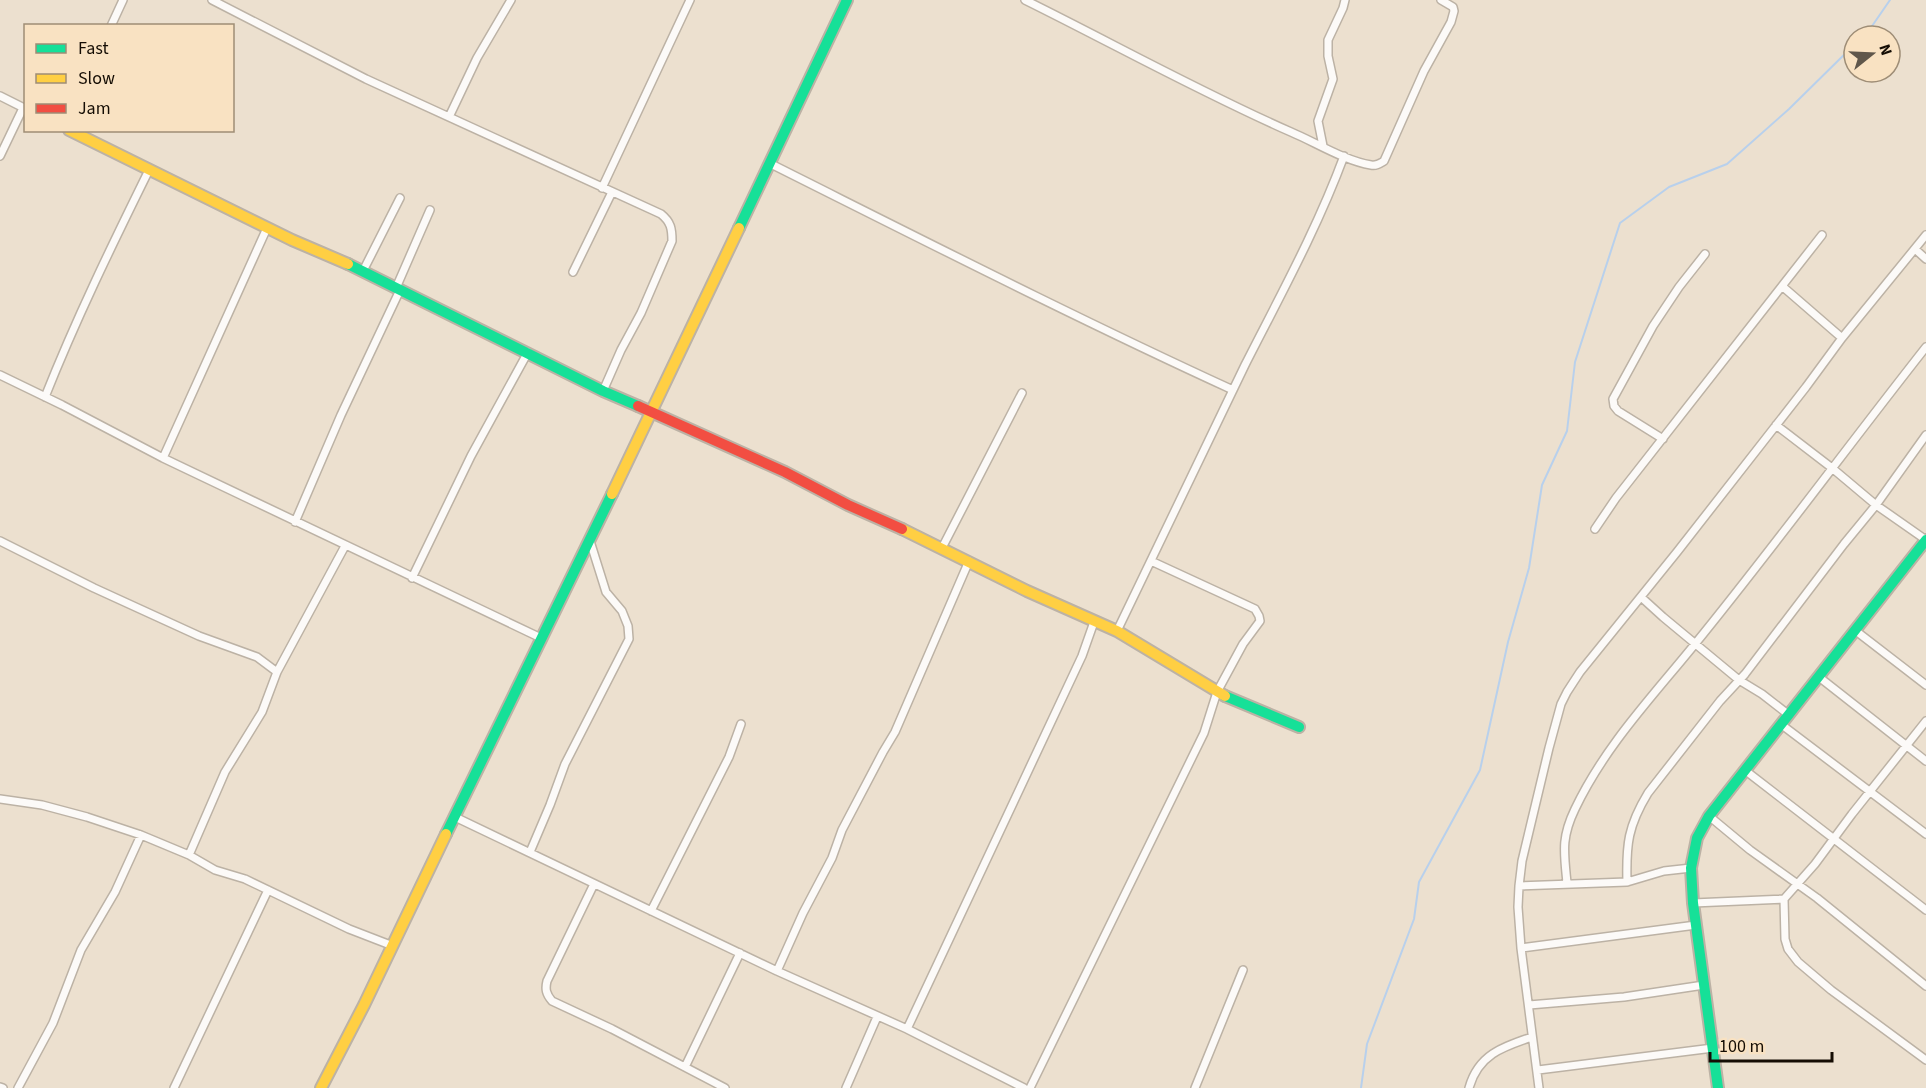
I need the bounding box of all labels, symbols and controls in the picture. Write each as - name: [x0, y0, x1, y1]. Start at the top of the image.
- legend: [24, 24, 234, 132]
- north arrow: [1842, 24, 1902, 84]
- text: Fast: [78, 36, 109, 61]
- text: N: [1873, 41, 1897, 58]
- text: Slow: [78, 66, 115, 91]
- text: Jam: [78, 96, 111, 121]
- scale bar: [1710, 1025, 1832, 1063]
- text: 100 m: [1719, 1034, 1764, 1059]

